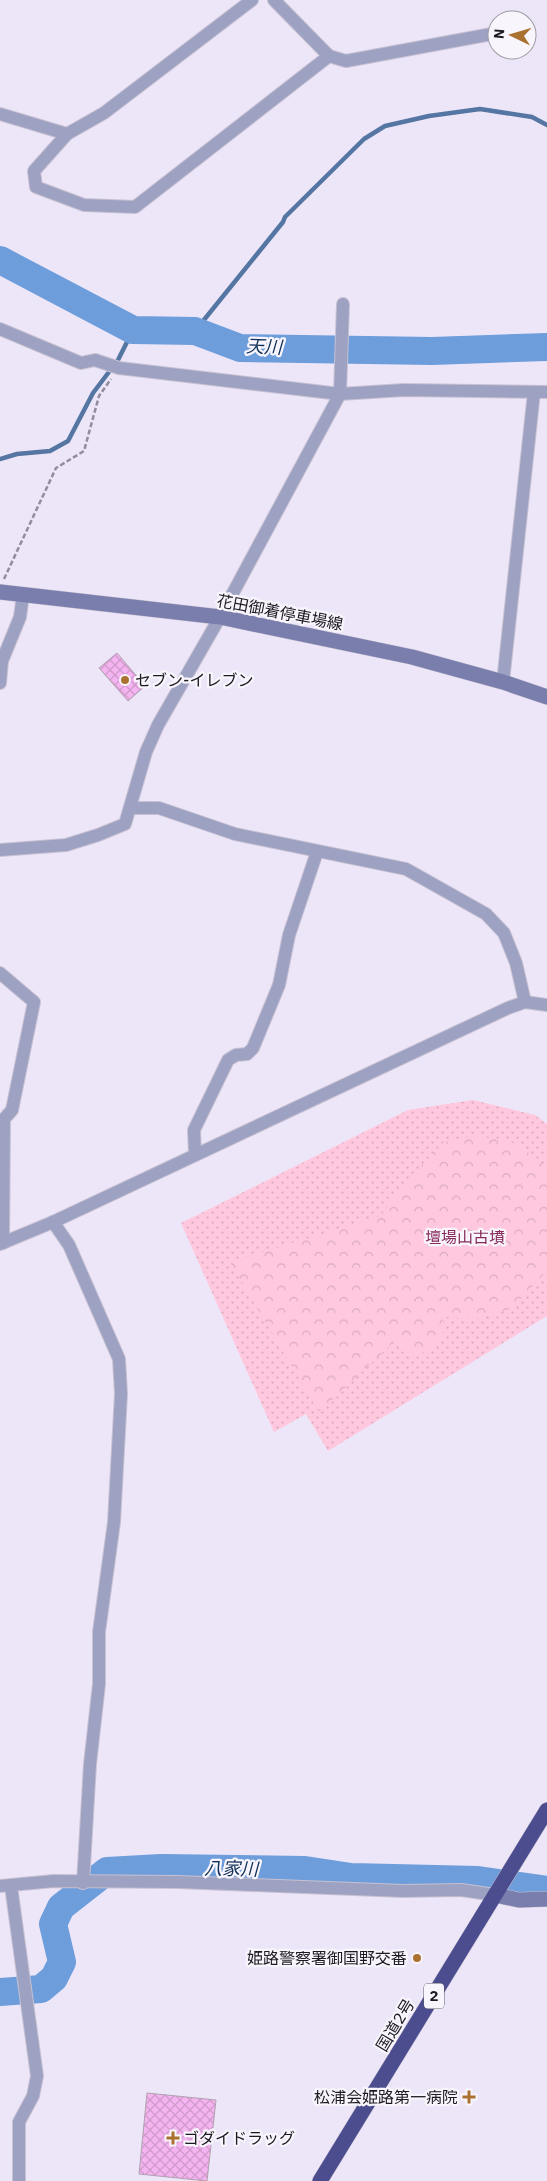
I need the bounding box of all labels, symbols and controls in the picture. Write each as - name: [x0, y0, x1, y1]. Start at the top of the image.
- north arrow: [487, 10, 537, 60]
- text: N: [490, 28, 508, 40]
- water label: 天川: [246, 334, 284, 359]
- street label: 花田御着停車場線: [215, 590, 345, 634]
- place label: セブン-イレブン: [135, 670, 253, 690]
- marker: セブン-イレブン: [119, 674, 131, 686]
- park label: 壇場山古墳: [425, 1227, 505, 1247]
- water label: 八家川: [204, 1857, 260, 1881]
- place label: 姫路警察署御国野交番: [247, 1948, 407, 1968]
- marker: 姫路警察署御国野交番: [411, 1952, 423, 1964]
- road number: 2: [424, 1984, 444, 2008]
- street label: 国道2号: [372, 1995, 418, 2055]
- place label: 松浦会姫路第一病院: [314, 2087, 458, 2107]
- marker: 松浦会姫路第一病院: [462, 2090, 476, 2104]
- place label: ゴダイドラッグ: [183, 2128, 295, 2148]
- marker: ゴダイドラッグ: [167, 2132, 179, 2144]

